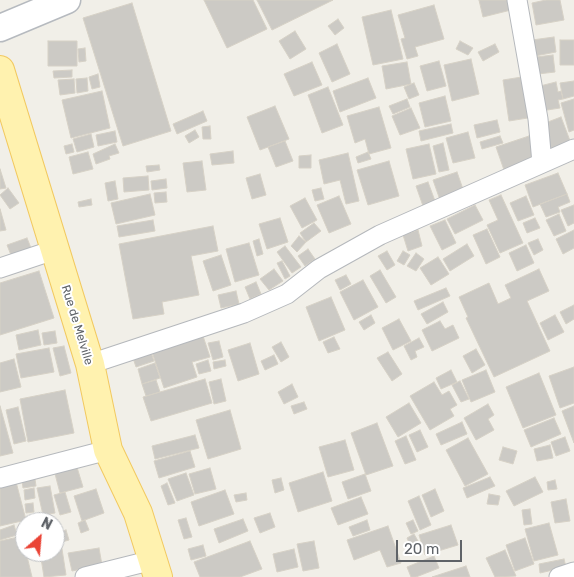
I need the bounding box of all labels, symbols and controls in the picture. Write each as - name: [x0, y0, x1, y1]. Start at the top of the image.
- street label: Rue de Melville: [58, 283, 96, 367]
- north arrow: [15, 512, 65, 562]
- text: N: [38, 514, 55, 534]
- scale bar: [399, 530, 465, 562]
- text: 20 m: [404, 540, 439, 558]

